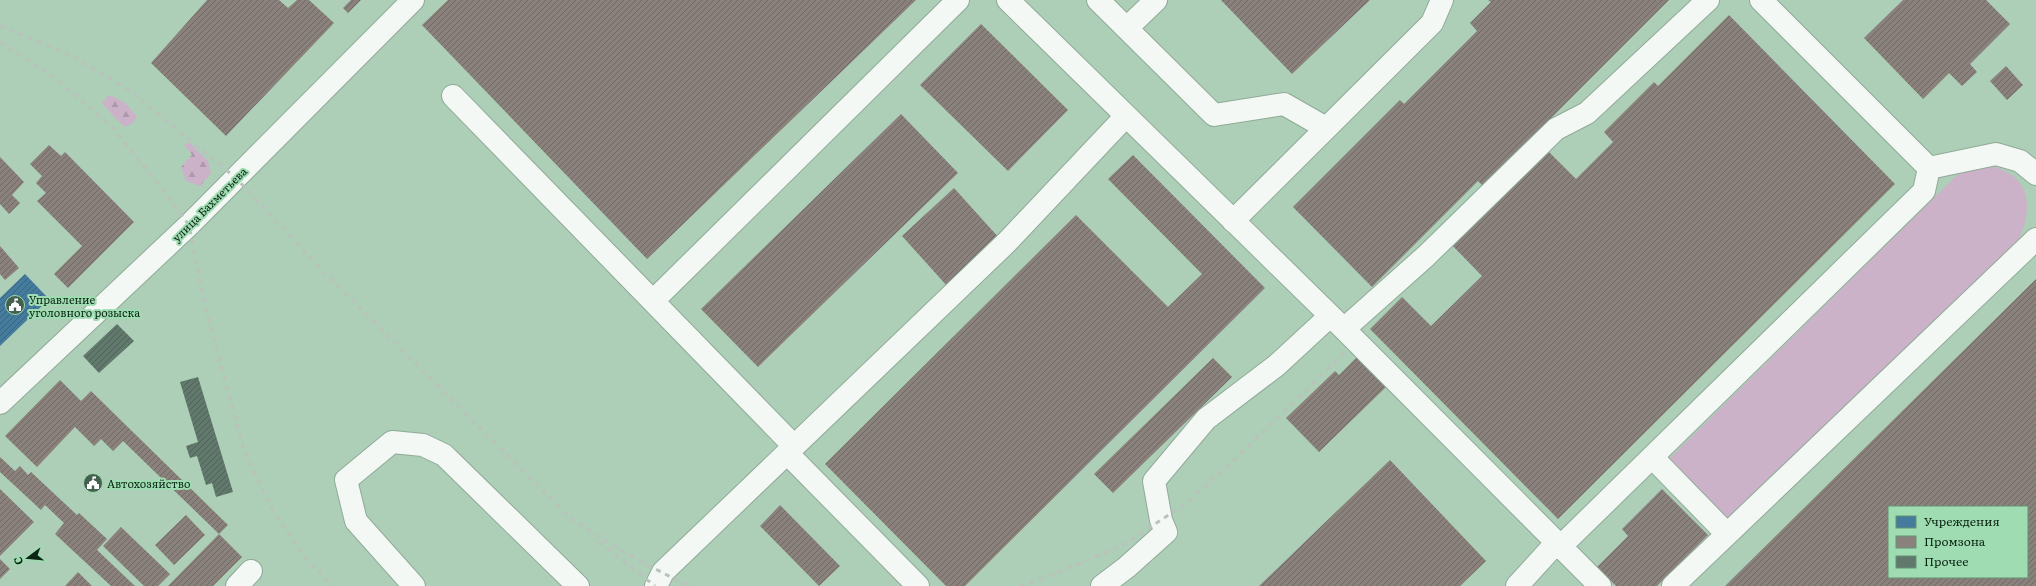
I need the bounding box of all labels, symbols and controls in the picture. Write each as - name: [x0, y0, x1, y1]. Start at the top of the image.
- street label: улица Бахметьева: [168, 163, 250, 245]
- place label: Управление уголовного розыска: [29, 291, 140, 320]
- public building icon: Управление уголовного розыска: [4, 294, 26, 316]
- public building icon: Автохозяйство: [82, 472, 104, 494]
- place label: Автохозяйство: [107, 475, 190, 491]
- legend: [1888, 506, 2028, 578]
- text: Учреждения: [1924, 512, 2000, 530]
- text: Промзона: [1924, 532, 1986, 550]
- north arrow: [8, 538, 48, 578]
- text: Прочее: [1924, 552, 1968, 570]
- text: С: [9, 555, 26, 567]

